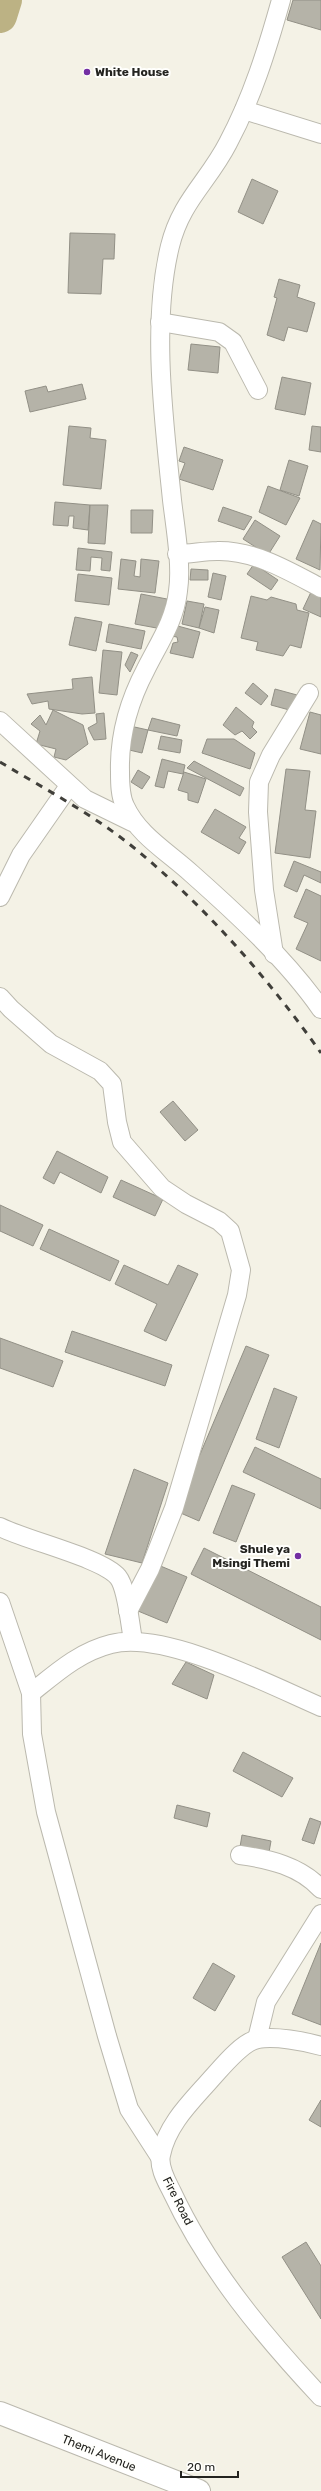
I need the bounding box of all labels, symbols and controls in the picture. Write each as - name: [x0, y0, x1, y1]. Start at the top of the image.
- place label: White House: [95, 65, 169, 79]
- marker: White House: [82, 67, 92, 77]
- place label: Shule ya Msingi Themi: [212, 1542, 290, 1570]
- marker: Shule ya Msingi Themi: [293, 1551, 303, 1561]
- street label: Fire Road: [160, 2174, 196, 2228]
- street label: Themi Avenue: [60, 2432, 138, 2474]
- scale bar: [181, 2453, 238, 2479]
- text: 20 m: [187, 2460, 215, 2474]

